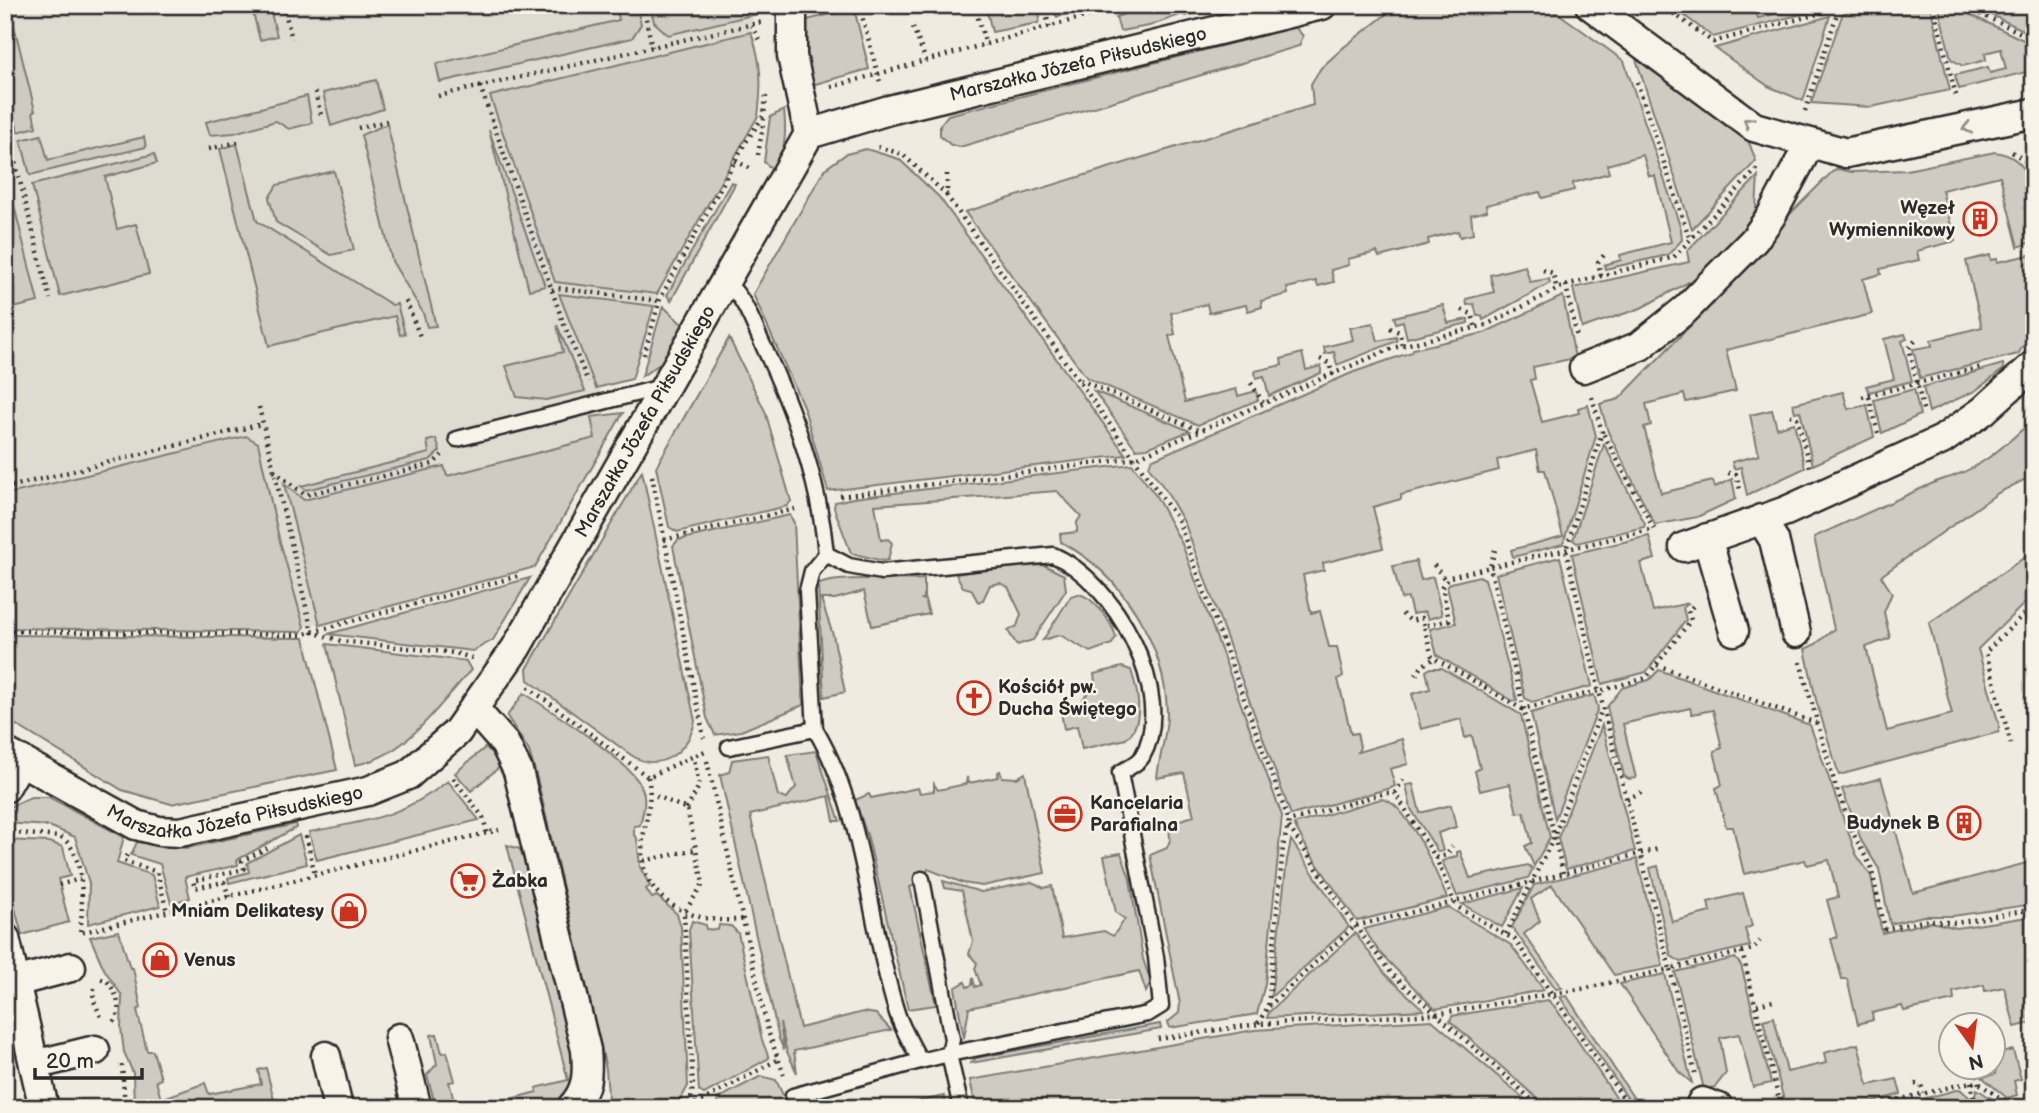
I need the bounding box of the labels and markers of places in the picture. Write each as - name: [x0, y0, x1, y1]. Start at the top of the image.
- place label: Węzeł Wymiennikowy: [1829, 197, 1956, 242]
- building icon: Węzeł Wymiennikowy: [1961, 200, 1999, 238]
- place label: Kościół pw. Ducha Świętego: [998, 676, 1137, 721]
- church icon: Kościół pw. Ducha Świętego: [955, 679, 993, 717]
- place label: Kancelaria Parafialna: [1090, 792, 1184, 837]
- office icon: Kancelaria Parafialna: [1046, 795, 1084, 833]
- building icon: Budynek B: [1945, 804, 1983, 842]
- place label: Budynek B: [1846, 812, 1940, 835]
- supermarket icon: Żabka: [449, 862, 487, 900]
- place label: Żabka: [492, 869, 548, 893]
- shop icon: Mniam Delikatesy: [330, 892, 368, 930]
- place label: Mniam Delikatesy: [171, 900, 324, 923]
- shop icon: Venus: [141, 941, 179, 979]
- place label: Venus: [184, 949, 236, 972]

